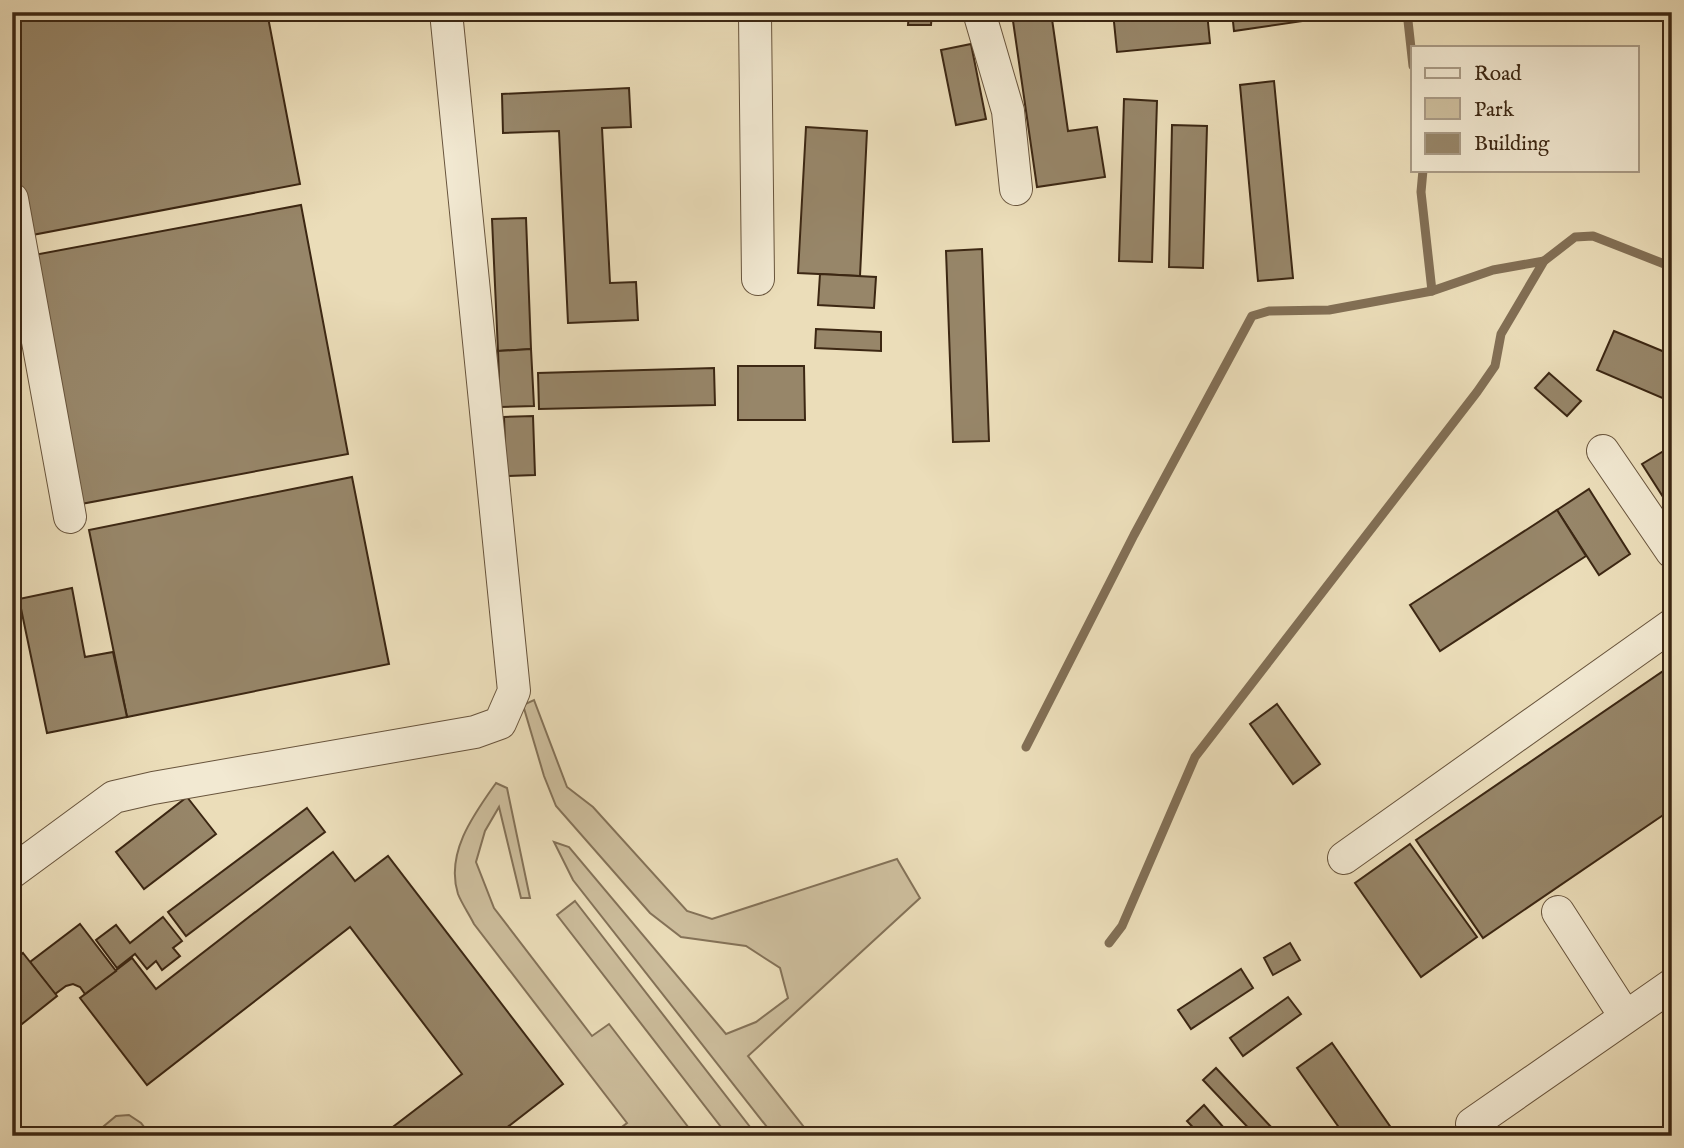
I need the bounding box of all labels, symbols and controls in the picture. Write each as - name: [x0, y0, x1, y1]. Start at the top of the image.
- legend: [1411, 46, 1638, 172]
- text: Road: [1474, 61, 1522, 88]
- text: Park: [1474, 97, 1515, 124]
- text: Building: [1474, 131, 1550, 158]

